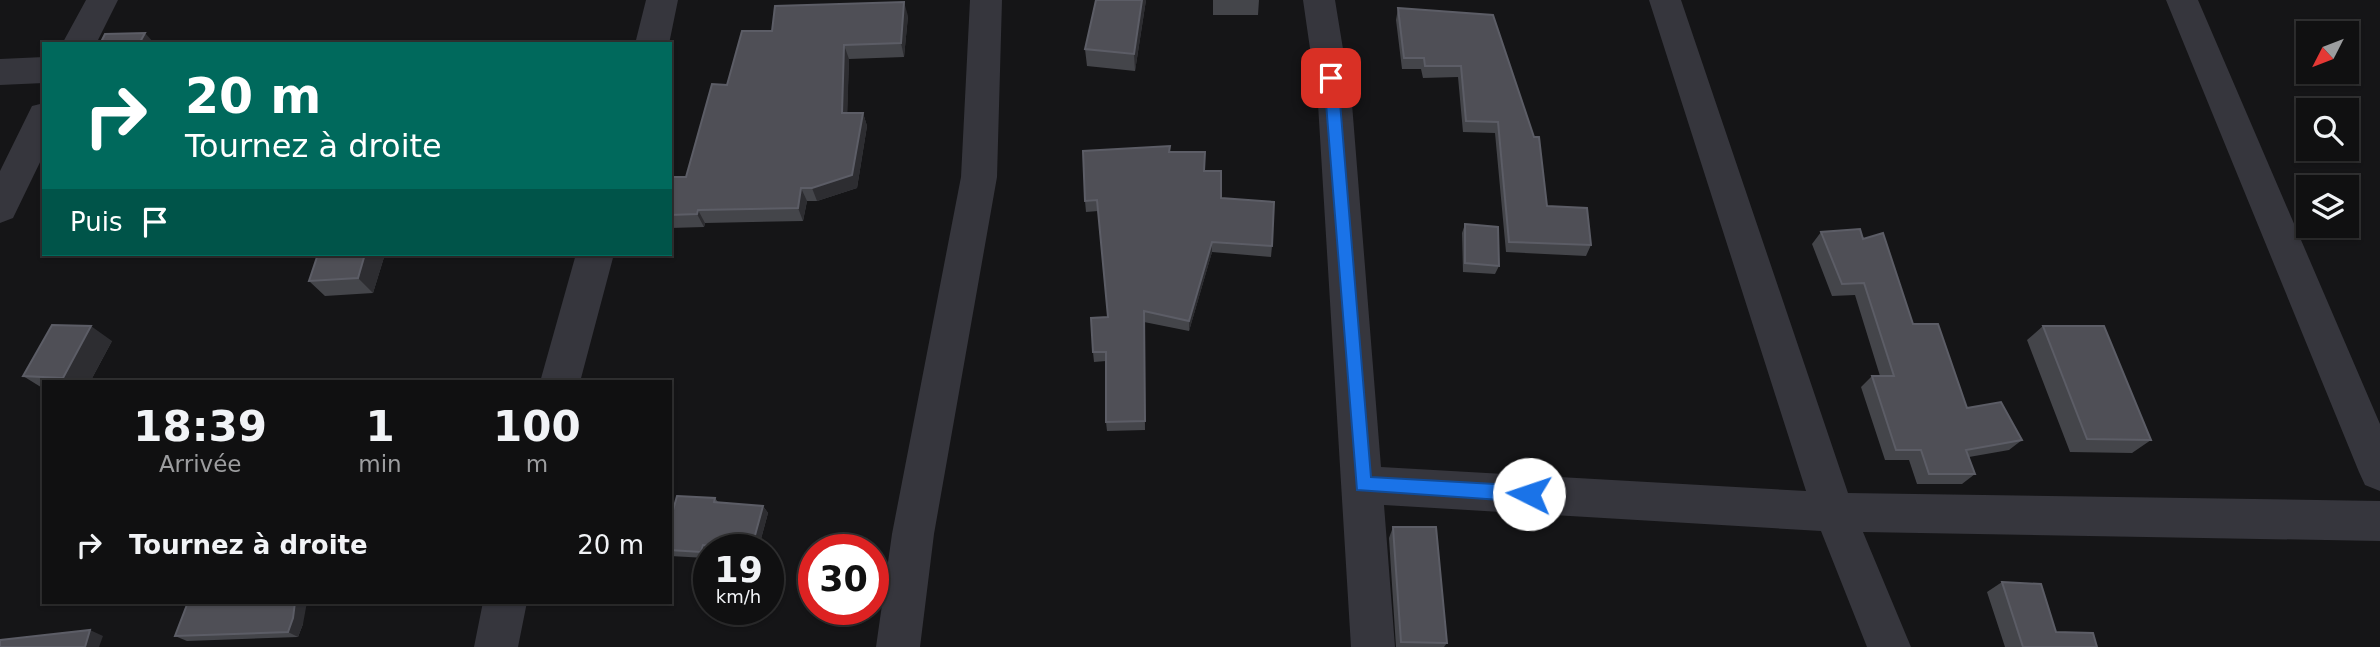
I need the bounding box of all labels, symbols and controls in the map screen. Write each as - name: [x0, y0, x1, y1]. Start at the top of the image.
- north arrow: [2296, 21, 2359, 84]
- map controls: [2296, 21, 2359, 238]
- pin: [1301, 48, 1361, 108]
- icon: arrive: [1312, 59, 1350, 97]
- text: 20 m: [185, 68, 321, 125]
- icon: right: [70, 70, 161, 161]
- button: search: [2296, 98, 2359, 161]
- text: Tournez à droite: [185, 127, 442, 165]
- button: layers: [2296, 175, 2359, 238]
- icon: arrive: [136, 203, 174, 241]
- text: Puis: [70, 207, 122, 237]
- text: 18:39: [133, 402, 267, 451]
- text: 1: [365, 402, 395, 451]
- text: 100: [493, 402, 581, 451]
- text: Arrivée: [159, 451, 241, 477]
- text: min: [358, 451, 402, 477]
- text: m: [526, 451, 548, 477]
- position arrow: [1492, 457, 1566, 531]
- icon: right: [70, 526, 108, 564]
- text: Tournez à droite: [129, 530, 368, 560]
- text: 20 m: [577, 530, 644, 560]
- speed limit sign: 30: [798, 534, 889, 625]
- text: 19: [714, 550, 763, 590]
- text: km/h: [716, 586, 761, 607]

